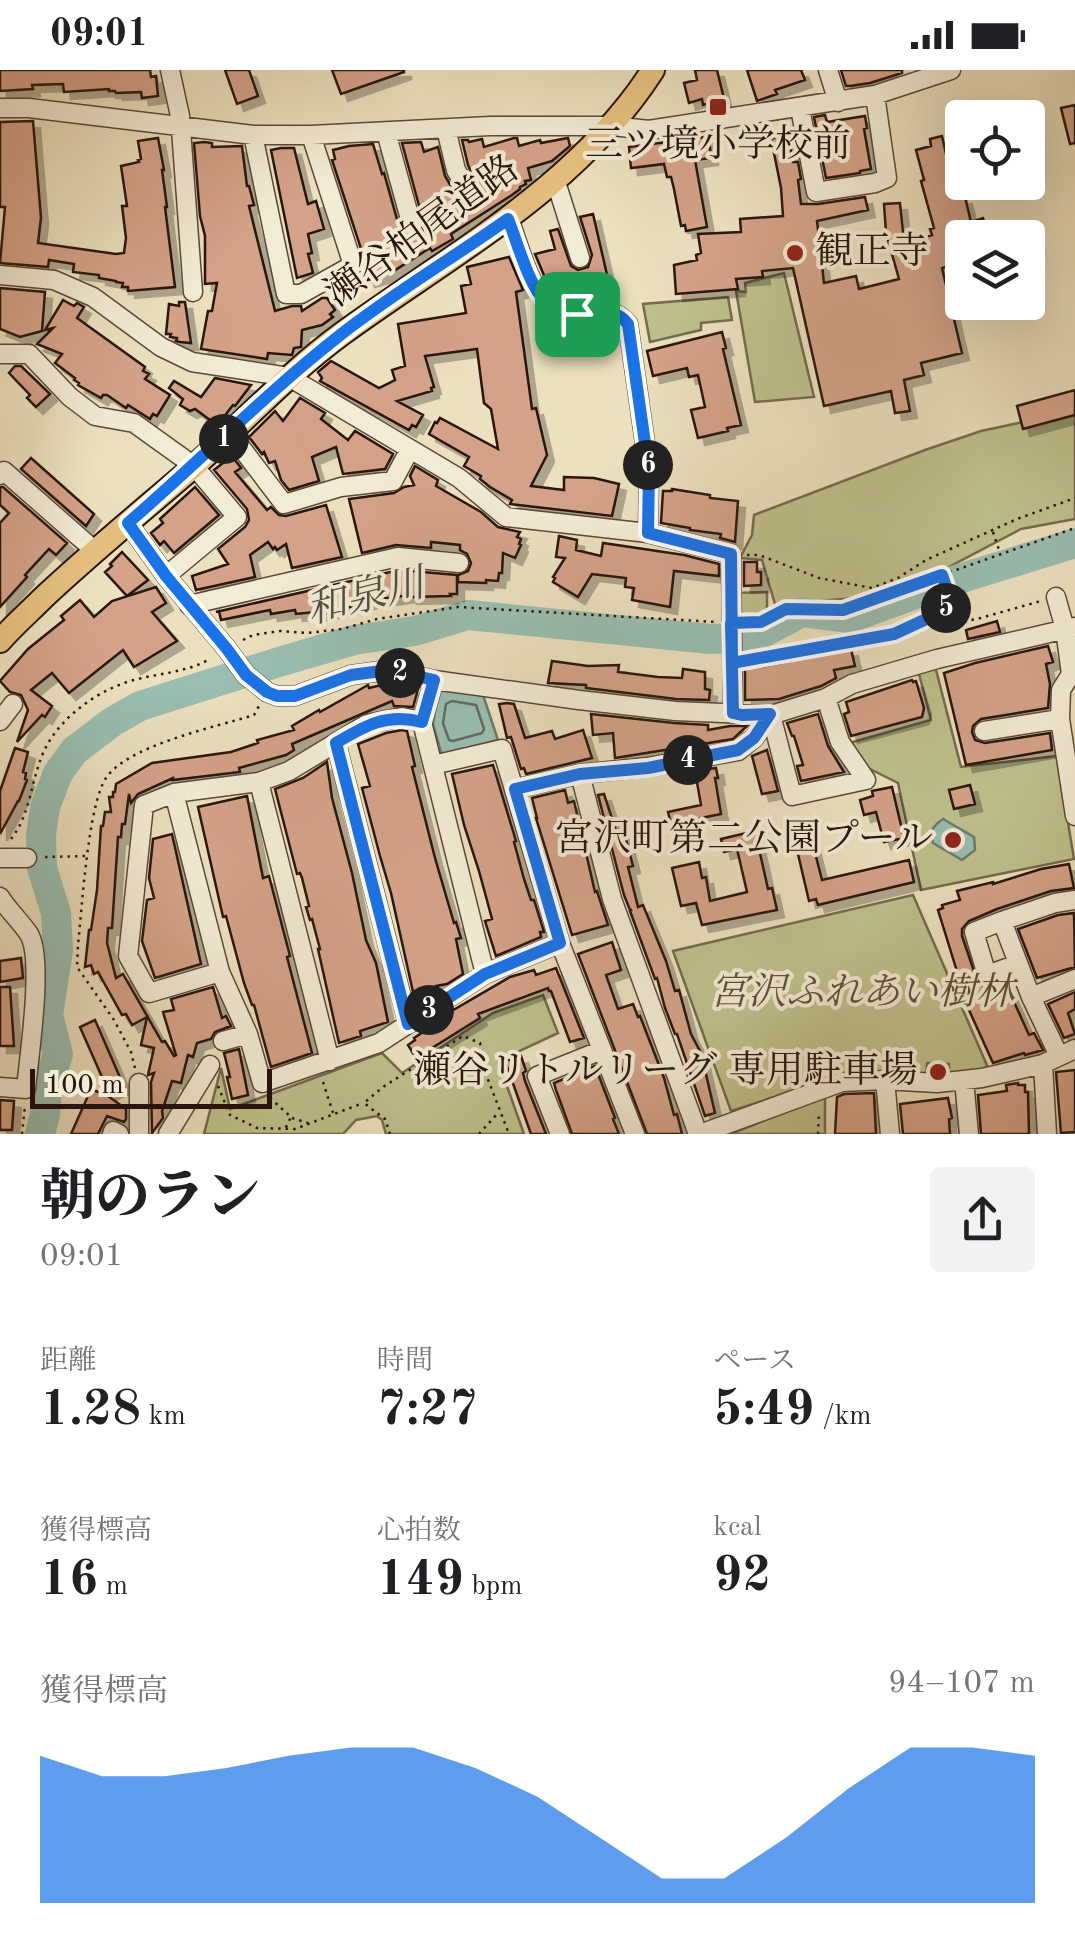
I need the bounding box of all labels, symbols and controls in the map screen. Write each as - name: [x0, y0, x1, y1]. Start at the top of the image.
- text: 09:01: [50, 16, 149, 54]
- marker: 三ツ境小学校前: [707, 96, 729, 118]
- map controls: [945, 100, 1045, 320]
- button: locate: [945, 100, 1045, 200]
- place label: 三ツ境小学校前: [585, 123, 851, 165]
- street label: 瀬谷柏尾道路: [318, 147, 526, 314]
- button: layers: [945, 220, 1045, 320]
- place label: 観正寺: [815, 231, 929, 272]
- marker: 観正寺: [784, 242, 806, 264]
- pin: [535, 272, 620, 357]
- icon: arrive: [550, 287, 605, 342]
- pin: 1: [199, 414, 249, 464]
- text: 1: [216, 425, 232, 453]
- pin: 6: [623, 440, 673, 490]
- text: 6: [640, 451, 656, 479]
- water label: 和泉川: [302, 560, 433, 633]
- pin: 5: [921, 583, 971, 633]
- text: 5: [938, 594, 954, 622]
- pin: 2: [375, 648, 425, 698]
- text: 2: [392, 659, 408, 687]
- pin: 4: [663, 735, 713, 785]
- text: 4: [680, 746, 696, 774]
- place label: 宮沢町第二公園プール: [555, 818, 933, 859]
- marker: 宮沢町第二公園プール: [942, 829, 964, 851]
- park label: 宮沢ふれあい樹林: [710, 972, 1019, 1013]
- pin: 3: [404, 985, 454, 1035]
- text: 3: [421, 996, 437, 1024]
- place label: 瀬谷リトルリーグ 専用駐車場: [413, 1050, 918, 1091]
- marker: 瀬谷リトルリーグ 専用駐車場: [927, 1061, 949, 1083]
- scale bar: [30, 1064, 272, 1108]
- text: 100 m: [45, 1072, 124, 1100]
- button: share: [930, 1167, 1035, 1272]
- text: 朝のラン: [40, 1172, 260, 1227]
- text: 09:01: [40, 1241, 123, 1273]
- text: 距離: [40, 1348, 96, 1376]
- text: 時間: [377, 1348, 433, 1376]
- text: ペース: [713, 1348, 796, 1376]
- text: 1.28: [40, 1386, 141, 1436]
- text: 7:27: [377, 1386, 478, 1436]
- text: 5:49: [713, 1386, 814, 1436]
- text: km: [141, 1403, 186, 1431]
- text: /km: [814, 1403, 872, 1431]
- text: kcal: [713, 1514, 762, 1542]
- text: 獲得標高: [40, 1518, 152, 1546]
- text: 心拍数: [377, 1518, 461, 1546]
- text: 92: [713, 1552, 771, 1602]
- text: 16: [40, 1556, 98, 1606]
- text: 149: [377, 1556, 464, 1606]
- text: m: [98, 1573, 128, 1601]
- text: bpm: [464, 1573, 523, 1601]
- text: 94–107 m: [888, 1668, 1035, 1700]
- text: 獲得標高: [40, 1677, 168, 1709]

